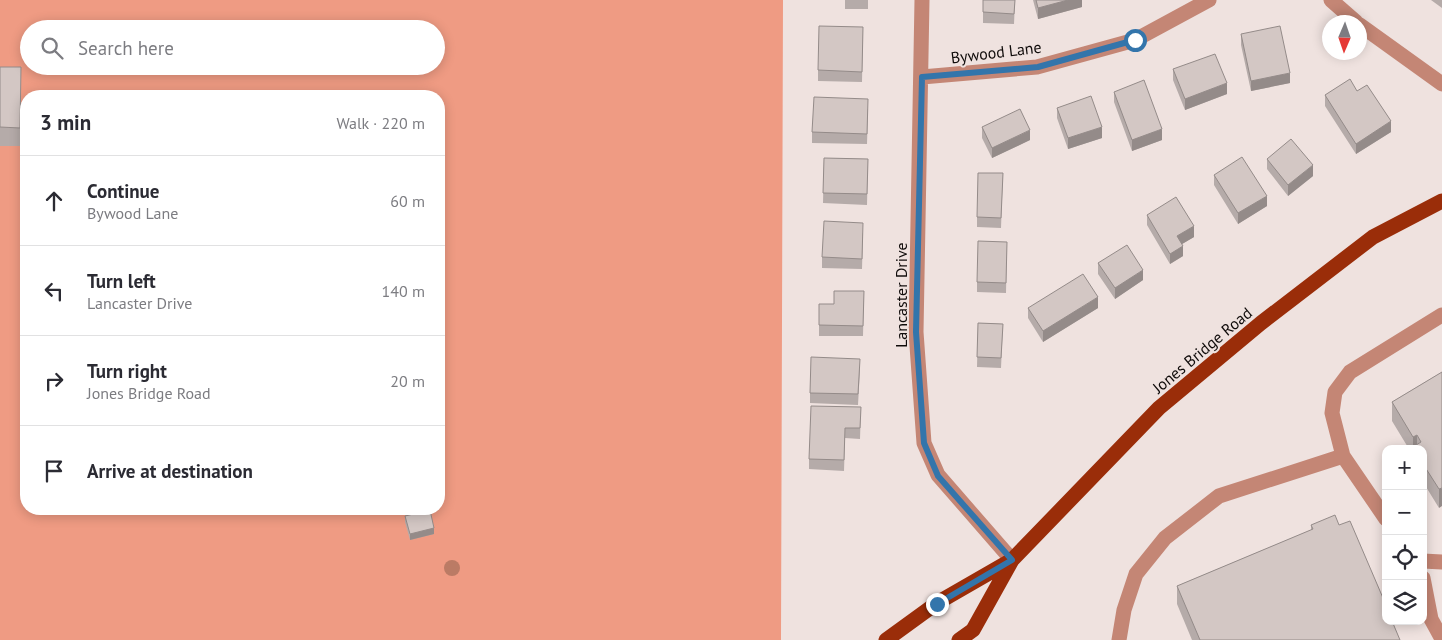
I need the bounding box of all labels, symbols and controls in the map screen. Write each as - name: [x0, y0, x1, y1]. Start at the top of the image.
- north arrow: [1322, 15, 1367, 60]
- search box: [20, 20, 445, 75]
- route start: [1124, 29, 1147, 52]
- icon: search: [38, 34, 66, 62]
- text: Search here: [78, 36, 174, 60]
- street label: Bywood Lane: [949, 37, 1043, 67]
- text: 3 min: [40, 109, 91, 136]
- text: Walk · 220 m: [336, 113, 425, 133]
- text: Continue: [87, 179, 159, 203]
- icon: ahead: [40, 187, 68, 215]
- text: 60 m: [390, 191, 425, 211]
- text: Bywood Lane: [87, 203, 178, 223]
- street label: Lancaster Drive: [891, 242, 911, 348]
- text: Turn left: [87, 269, 156, 293]
- icon: left: [40, 277, 68, 305]
- text: 140 m: [382, 281, 425, 301]
- text: Lancaster Drive: [87, 293, 192, 313]
- street label: Jones Bridge Road: [1147, 303, 1256, 398]
- text: Turn right: [87, 359, 167, 383]
- icon: right: [40, 367, 68, 395]
- text: 20 m: [390, 371, 425, 391]
- text: Jones Bridge Road: [87, 383, 211, 403]
- map controls: [1382, 445, 1427, 625]
- button: +: [1382, 445, 1427, 490]
- icon: arrive: [40, 457, 68, 485]
- text: Arrive at destination: [87, 459, 253, 483]
- button: −: [1382, 490, 1427, 535]
- button: locate: [1382, 535, 1427, 580]
- button: layers: [1382, 580, 1427, 625]
- route end: [926, 593, 949, 616]

